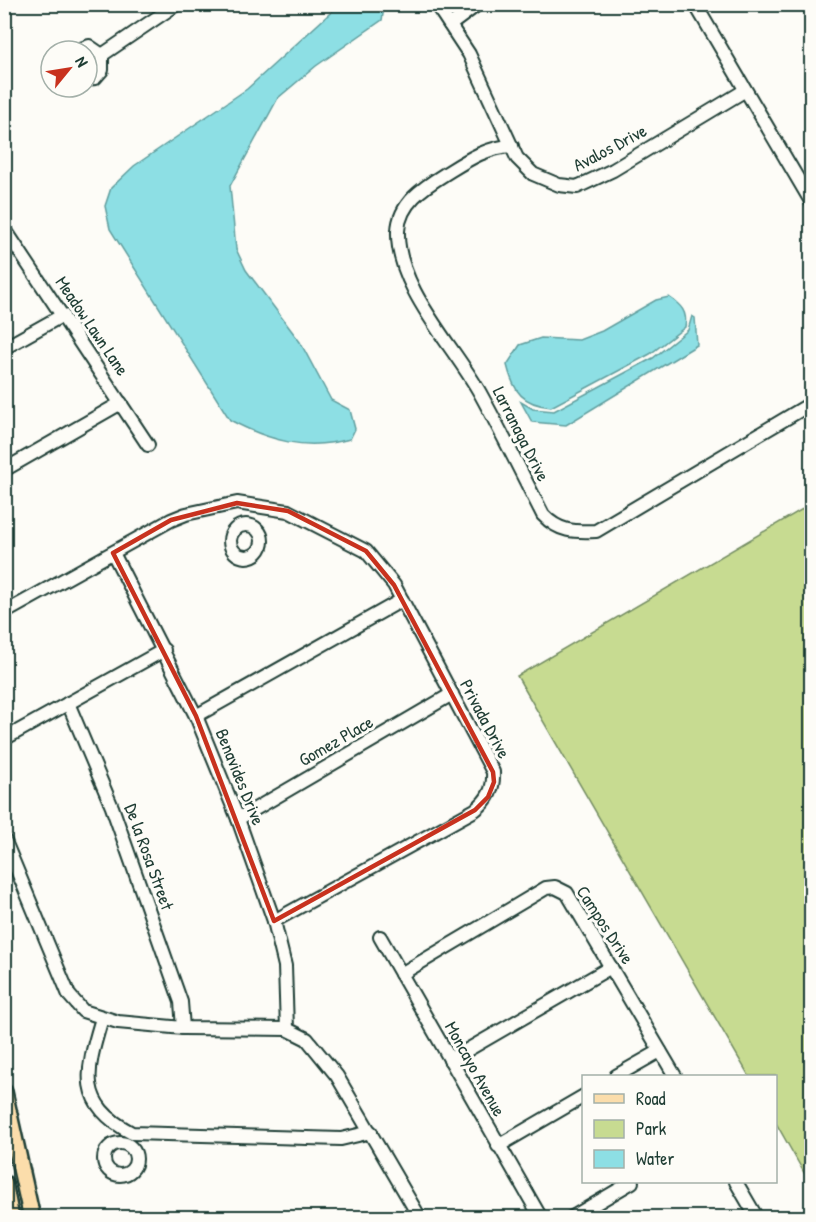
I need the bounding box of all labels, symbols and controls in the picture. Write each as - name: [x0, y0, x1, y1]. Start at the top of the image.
- north arrow: [39, 39, 99, 99]
- text: N: [70, 52, 94, 71]
- street label: Avalos Drive: [569, 118, 651, 177]
- street label: Meadow Lawn Lane: [50, 271, 135, 380]
- street label: Larranaga Drive: [487, 382, 556, 485]
- street label: Privada Drive: [454, 675, 517, 763]
- street label: Gomez Place: [294, 709, 377, 772]
- street label: Benavides Drive: [210, 725, 271, 829]
- street label: De la Rosa Street: [119, 800, 181, 914]
- street label: Campos Drive: [571, 881, 640, 969]
- street label: Moncayo Avenue: [439, 1017, 512, 1121]
- legend: [582, 1075, 777, 1183]
- text: Road: [636, 1086, 666, 1111]
- text: Park: [636, 1116, 667, 1141]
- text: Water: [636, 1146, 674, 1171]

